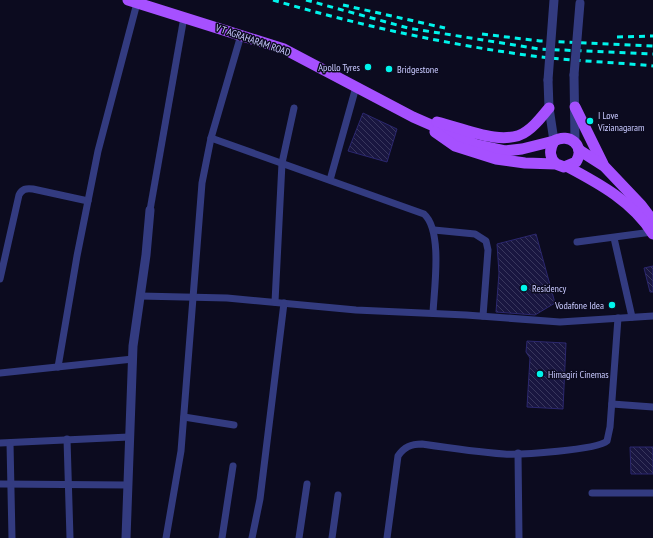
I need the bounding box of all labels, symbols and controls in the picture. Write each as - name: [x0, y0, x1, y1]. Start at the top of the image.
- street label: V T AGRAHARAM ROAD: [213, 21, 292, 59]
- place label: Apollo Tyres: [318, 61, 361, 74]
- marker: Apollo Tyres: [363, 62, 373, 72]
- place label: Bridgestone: [397, 63, 438, 76]
- marker: Bridgestone: [384, 64, 394, 74]
- place label: I Love Vizianagaram: [597, 109, 645, 134]
- marker: I Love Vizianagaram: [585, 116, 595, 126]
- place label: Residency: [532, 282, 566, 295]
- marker: Residency: [519, 283, 529, 293]
- place label: Vodafone Idea: [554, 299, 604, 312]
- marker: Vodafone Idea: [607, 300, 617, 310]
- place label: Himagiri Cinemas: [548, 368, 609, 381]
- marker: Himagiri Cinemas: [535, 369, 545, 379]

